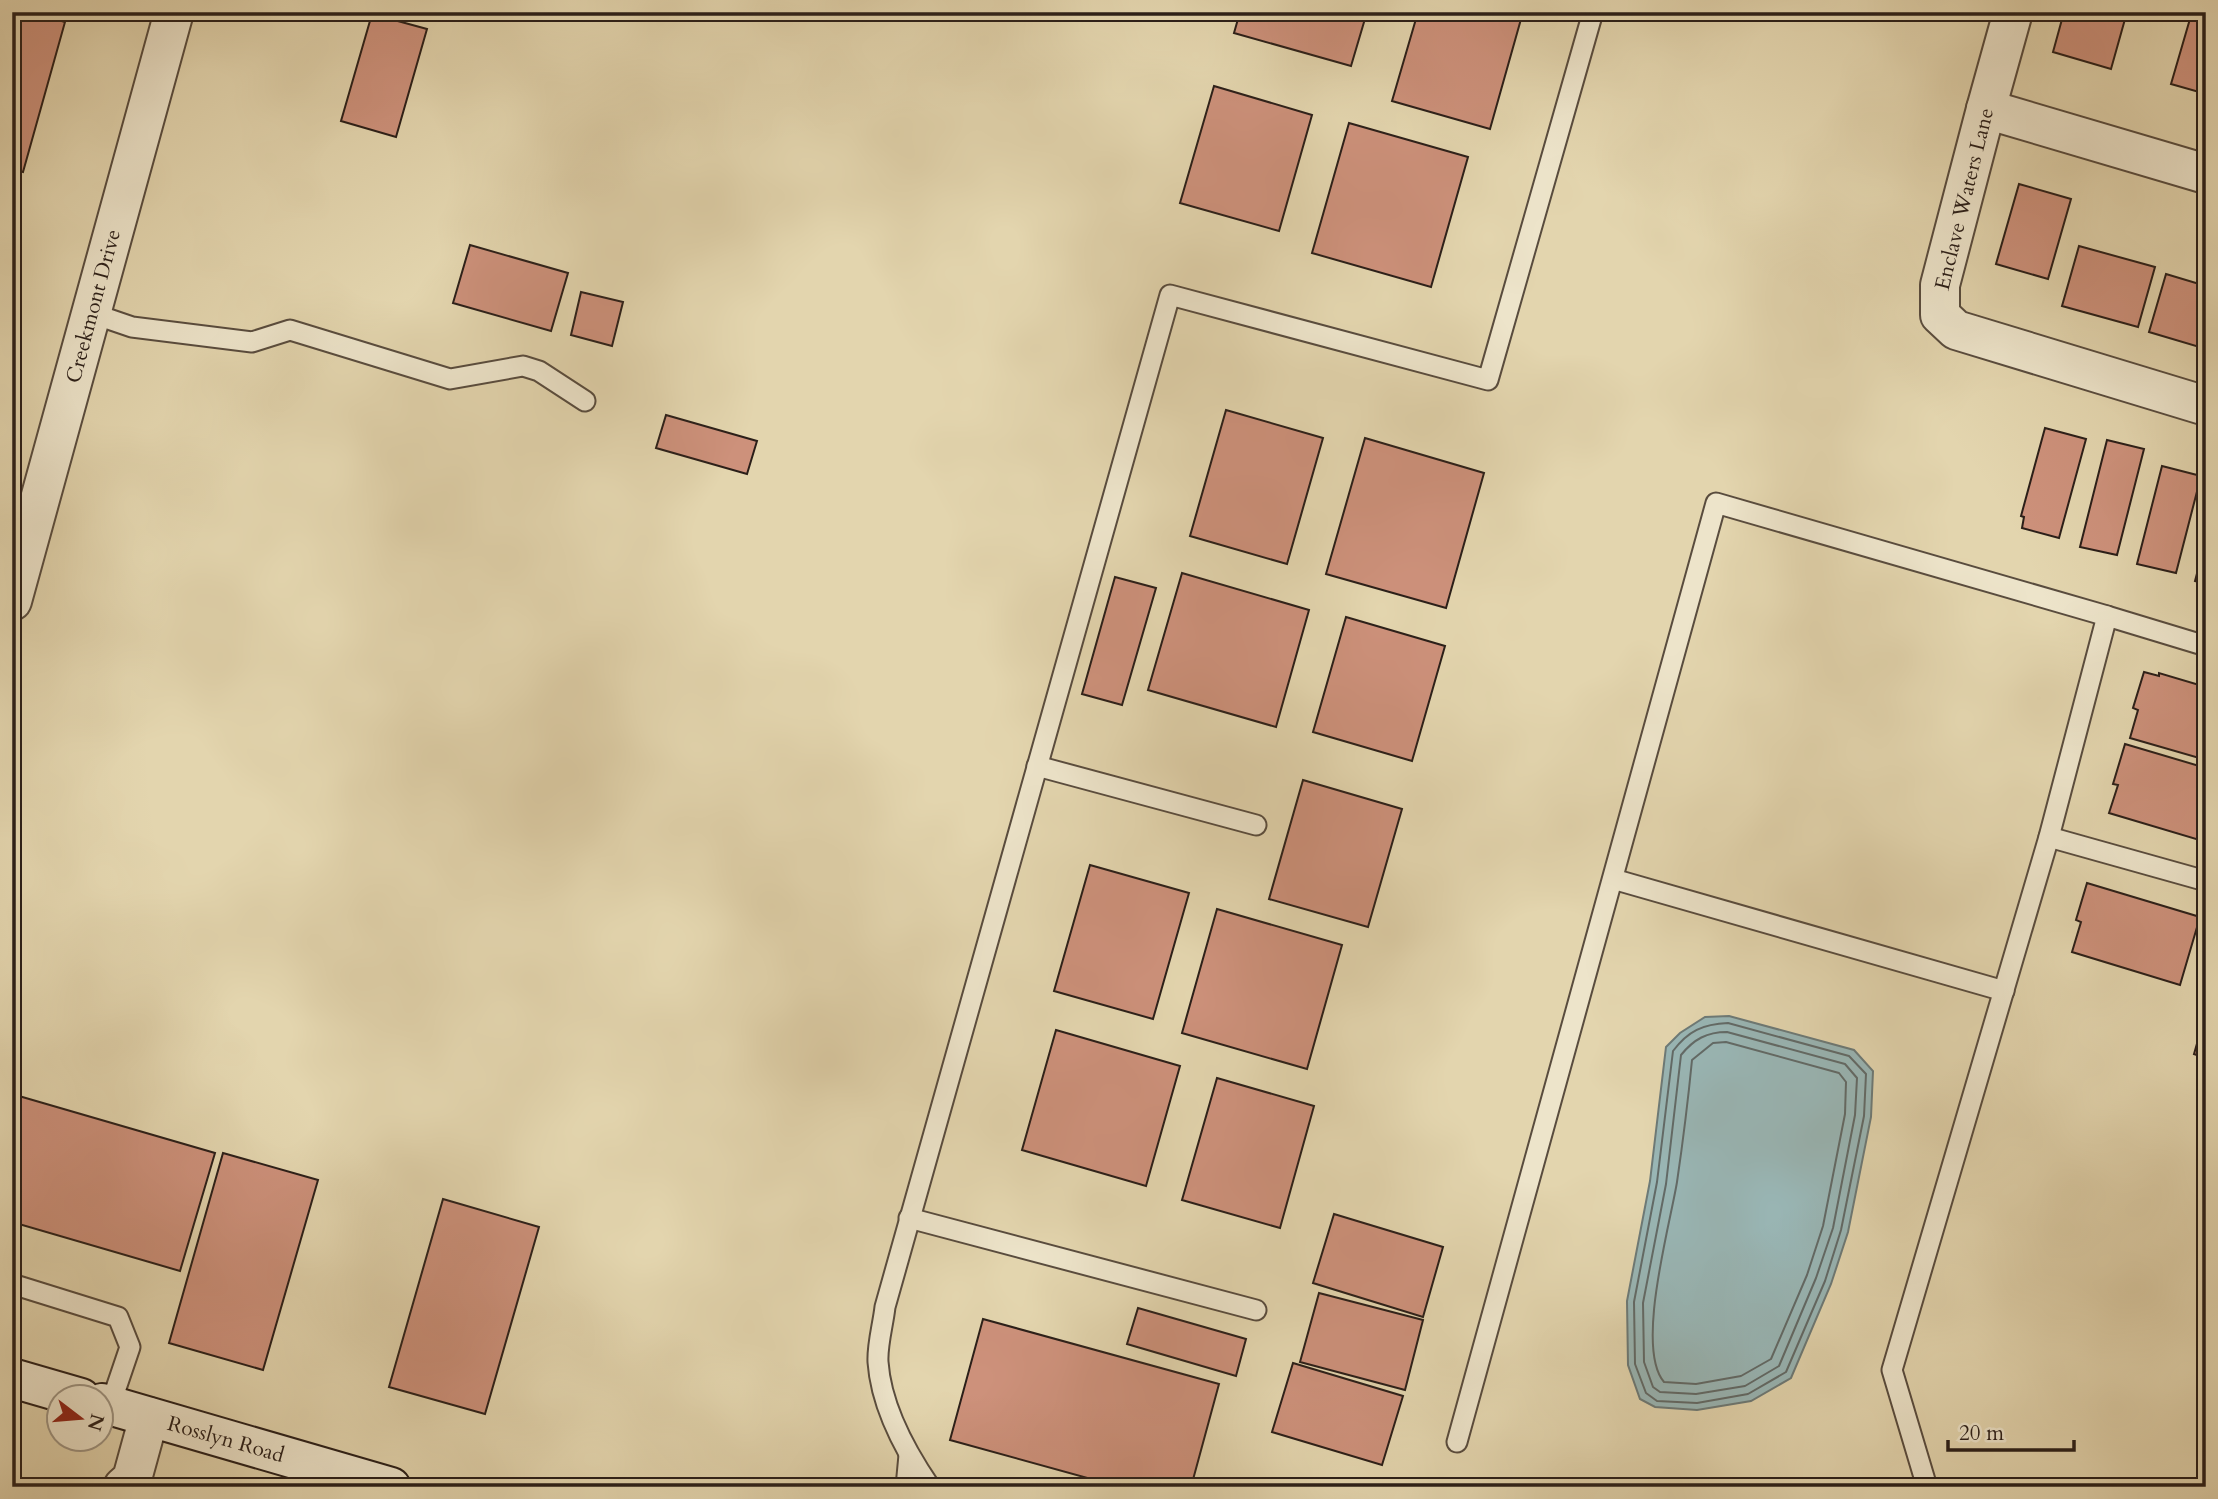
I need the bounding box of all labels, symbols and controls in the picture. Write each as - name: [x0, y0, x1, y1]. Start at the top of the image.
- street label: Enclave Waters Lane: [1928, 105, 2001, 293]
- street label: Creekmont Drive: [59, 226, 128, 386]
- north arrow: [46, 1384, 116, 1454]
- scale bar: [1948, 1408, 2074, 1452]
- street label: Rosslyn Road: [164, 1409, 288, 1470]
- text: N: [80, 1411, 110, 1434]
- text: 20 m: [1959, 1419, 2004, 1448]

